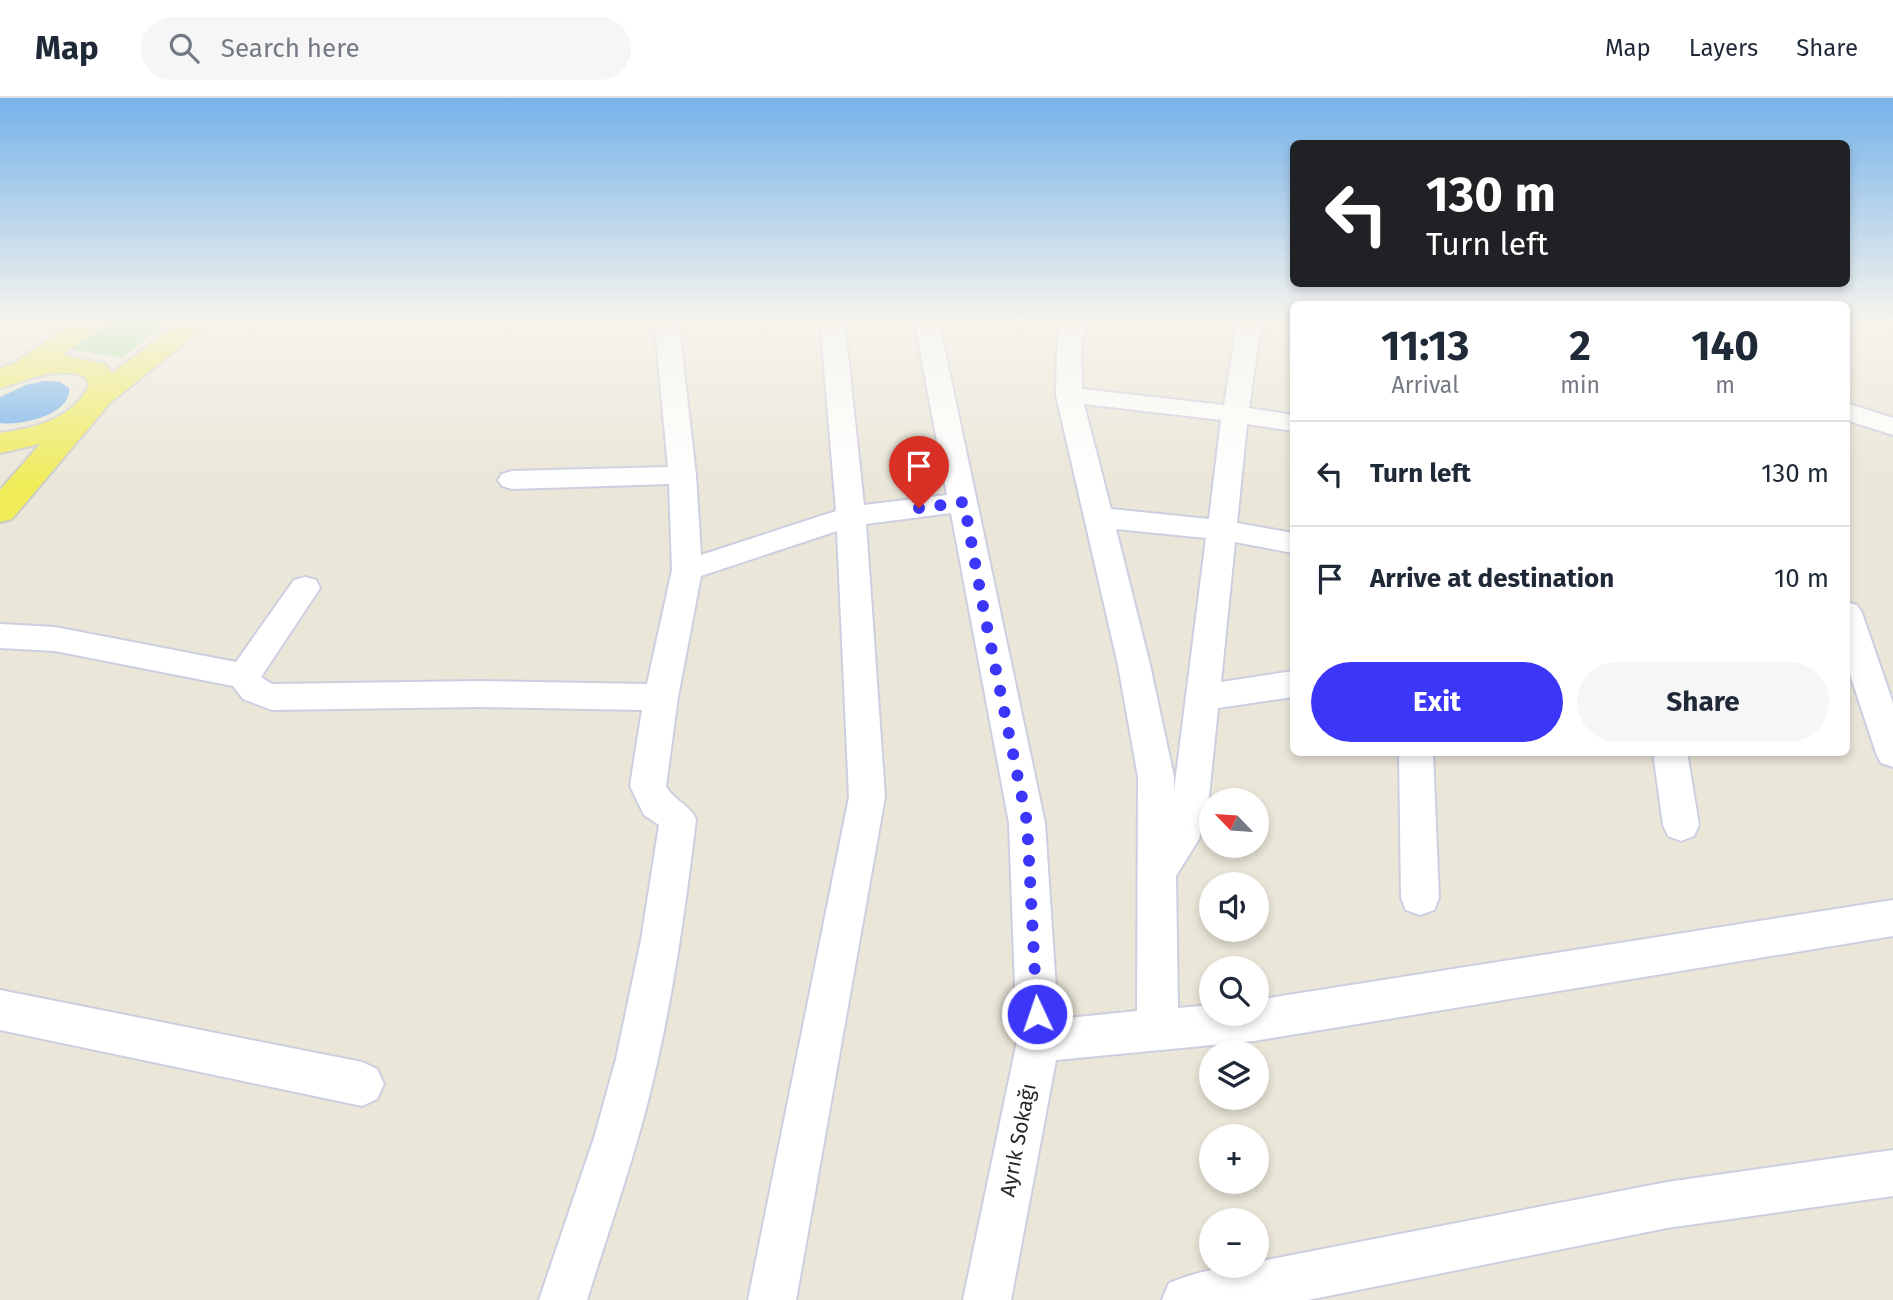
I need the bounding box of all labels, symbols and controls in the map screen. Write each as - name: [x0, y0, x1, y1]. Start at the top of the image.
- search box: [141, 17, 631, 80]
- text: Map: [35, 28, 99, 68]
- icon: search: [165, 29, 203, 67]
- text: Search here: [221, 33, 360, 64]
- text: Map: [1605, 34, 1651, 62]
- text: Layers: [1689, 34, 1758, 62]
- text: Share: [1796, 34, 1858, 62]
- text: 130 m: [1426, 165, 1556, 224]
- icon: left: [1311, 168, 1402, 259]
- text: Turn left: [1426, 225, 1548, 263]
- text: 11:13: [1381, 321, 1469, 371]
- text: 2: [1569, 321, 1591, 371]
- text: 140: [1691, 321, 1759, 371]
- text: Arrival: [1391, 371, 1459, 399]
- text: min: [1560, 371, 1600, 399]
- text: m: [1715, 371, 1735, 399]
- pin: [889, 436, 949, 508]
- icon: arrive: [900, 447, 938, 485]
- icon: left: [1311, 455, 1349, 493]
- text: Turn left: [1370, 458, 1471, 489]
- text: 130 m: [1761, 458, 1829, 489]
- icon: arrive: [1311, 560, 1349, 598]
- text: Arrive at destination: [1370, 563, 1614, 594]
- text: 10 m: [1774, 563, 1829, 594]
- button: Exit: [1311, 662, 1563, 742]
- button: Share: [1577, 662, 1829, 742]
- north arrow: [1199, 788, 1269, 858]
- map controls: [1199, 788, 1269, 1278]
- button: sound: [1199, 872, 1269, 942]
- button: search: [1199, 956, 1269, 1026]
- position arrow: [1000, 977, 1074, 1051]
- button: layers: [1199, 1040, 1269, 1110]
- street label: Ayrık Sokağı: [994, 1081, 1042, 1199]
- button: +: [1199, 1124, 1269, 1194]
- button: −: [1199, 1208, 1269, 1278]

